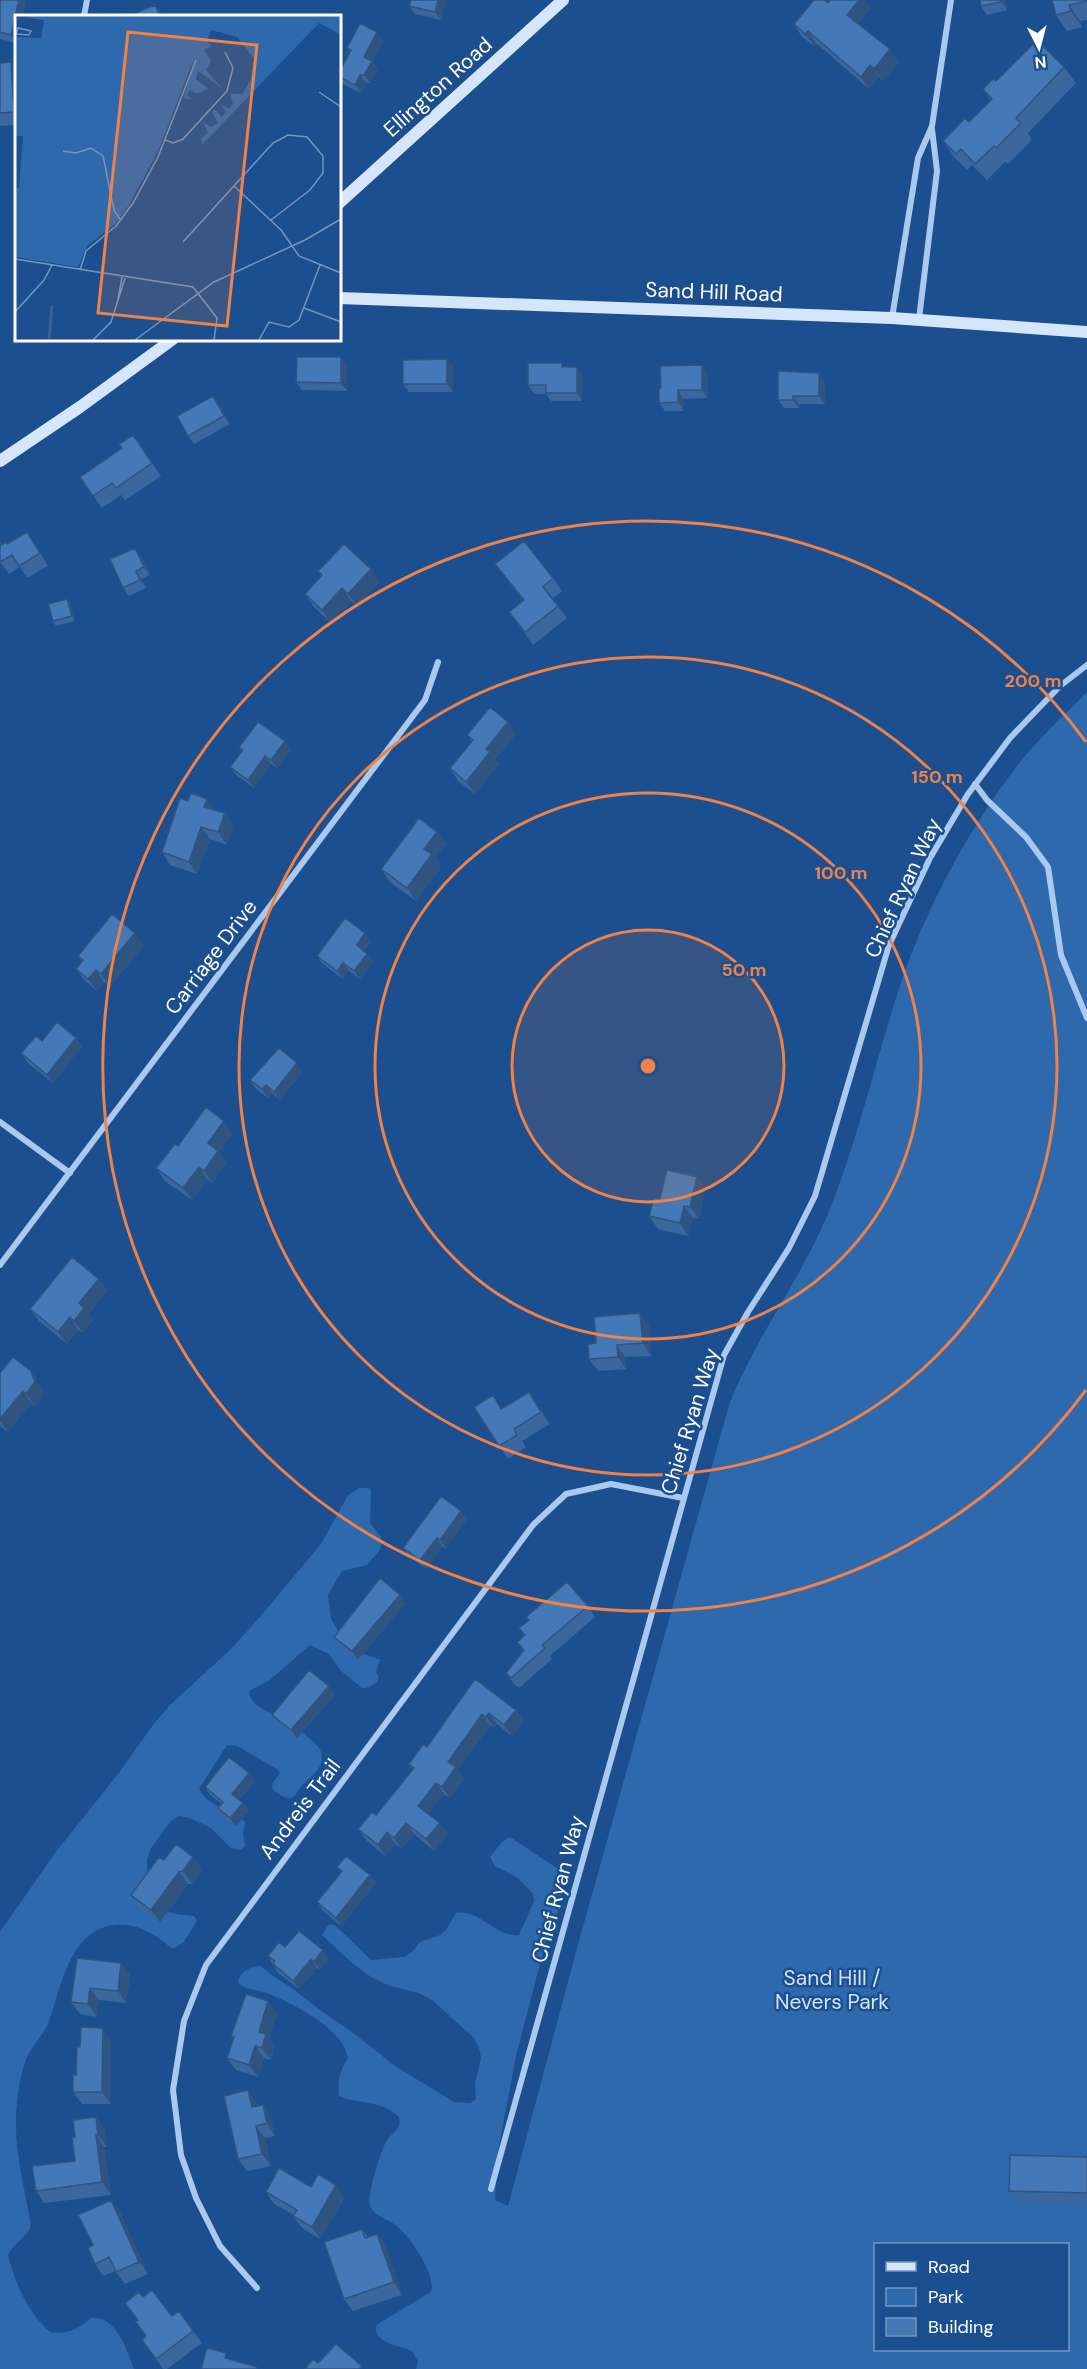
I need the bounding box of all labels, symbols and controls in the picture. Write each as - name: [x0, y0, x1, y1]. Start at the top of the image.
- inset map: [15, 15, 340, 340]
- north arrow: [1009, 18, 1069, 78]
- street label: Ellington Road: [378, 31, 498, 143]
- text: N: [1034, 51, 1047, 73]
- street label: Sand Hill Road: [645, 276, 783, 308]
- text: 200 m: [1005, 669, 1061, 693]
- text: 150 m: [911, 765, 963, 789]
- street label: Chief Ryan Way: [858, 813, 948, 963]
- text: 100 m: [814, 861, 868, 885]
- street label: Carriage Drive: [159, 894, 263, 1020]
- text: 50 m: [721, 958, 767, 982]
- centre of rings: [638, 1056, 658, 1076]
- street label: Chief Ryan Way: [654, 1344, 726, 1498]
- street label: Andreis Trail: [253, 1753, 347, 1865]
- street label: Chief Ryan Way: [525, 1812, 591, 1966]
- park label: Sand Hill / Nevers Park: [775, 1964, 889, 2016]
- legend: [874, 2243, 1069, 2351]
- text: Road: [928, 2255, 970, 2279]
- text: Park: [928, 2285, 964, 2309]
- text: Building: [928, 2315, 993, 2339]

